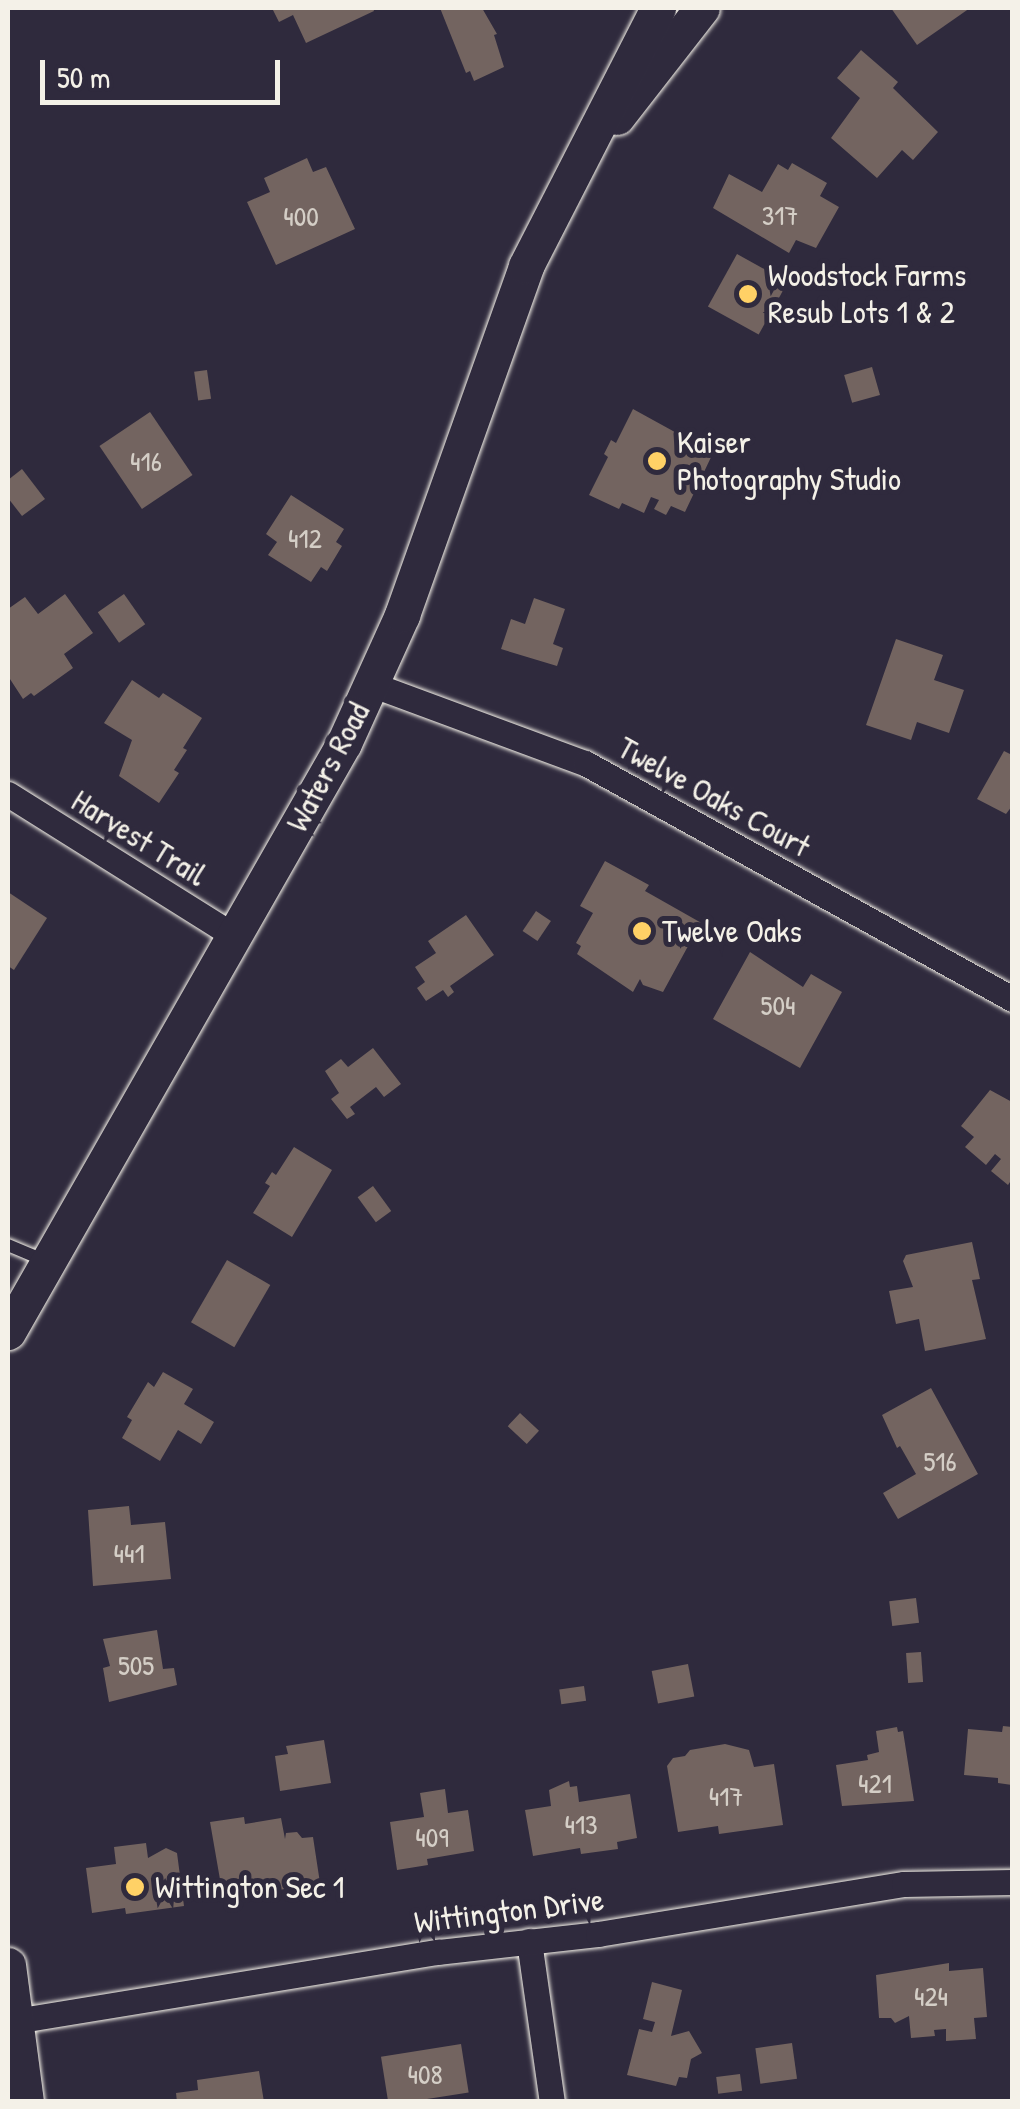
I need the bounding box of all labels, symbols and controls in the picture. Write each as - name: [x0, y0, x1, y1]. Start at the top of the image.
- scale bar: [45, 40, 285, 102]
- text: 50 m: [57, 57, 110, 97]
- house number: 317: [762, 198, 798, 232]
- house number: 400: [283, 199, 319, 233]
- place label: Woodstock Farms Resub Lots 1 & 2: [768, 257, 966, 332]
- marker: Woodstock Farms Resub Lots 1 & 2: [737, 283, 759, 305]
- place label: Kaiser Photography Studio: [677, 424, 901, 499]
- house number: 416: [130, 444, 162, 478]
- marker: Kaiser Photography Studio: [646, 450, 668, 472]
- house number: 412: [288, 521, 322, 555]
- street label: Waters Road: [278, 696, 378, 838]
- street label: Twelve Oaks Court: [611, 728, 817, 866]
- street label: Harvest Trail: [65, 782, 213, 894]
- place label: Twelve Oaks: [662, 912, 802, 950]
- marker: Twelve Oaks: [631, 920, 653, 942]
- house number: 504: [761, 988, 795, 1022]
- house number: 516: [923, 1444, 957, 1478]
- house number: 441: [113, 1536, 145, 1570]
- house number: 505: [118, 1648, 154, 1682]
- house number: 421: [858, 1766, 892, 1800]
- house number: 417: [709, 1779, 743, 1813]
- house number: 413: [564, 1807, 598, 1841]
- house number: 409: [415, 1820, 449, 1854]
- place label: Wittington Sec 1: [155, 1868, 344, 1906]
- marker: Wittington Sec 1: [124, 1876, 146, 1898]
- street label: Wittington Drive: [412, 1880, 606, 1942]
- house number: 424: [914, 1979, 948, 2013]
- house number: 408: [407, 2057, 443, 2091]

